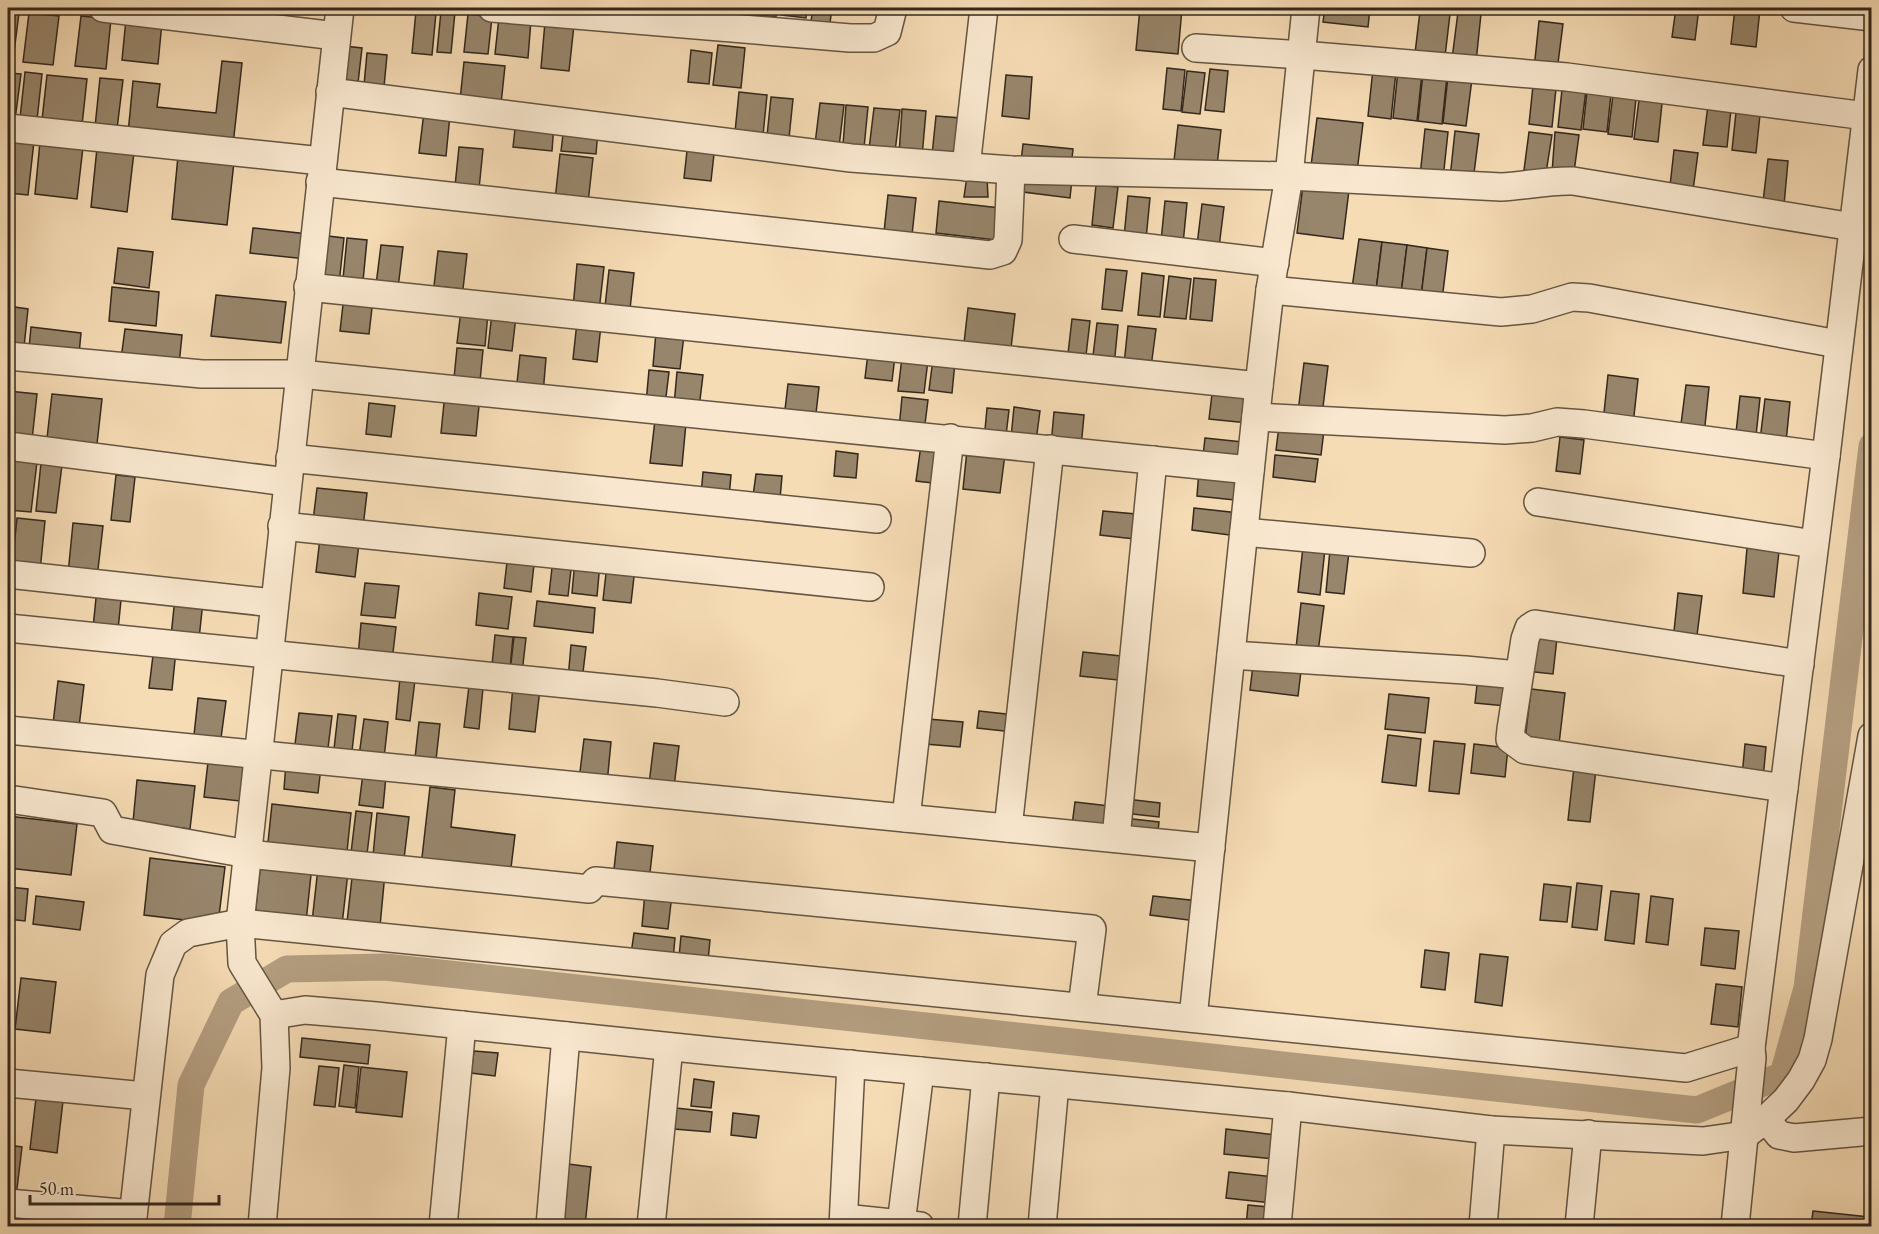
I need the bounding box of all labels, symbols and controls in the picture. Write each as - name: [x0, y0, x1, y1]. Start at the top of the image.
- scale bar: [30, 1168, 219, 1206]
- text: 50 m: [39, 1177, 74, 1200]

